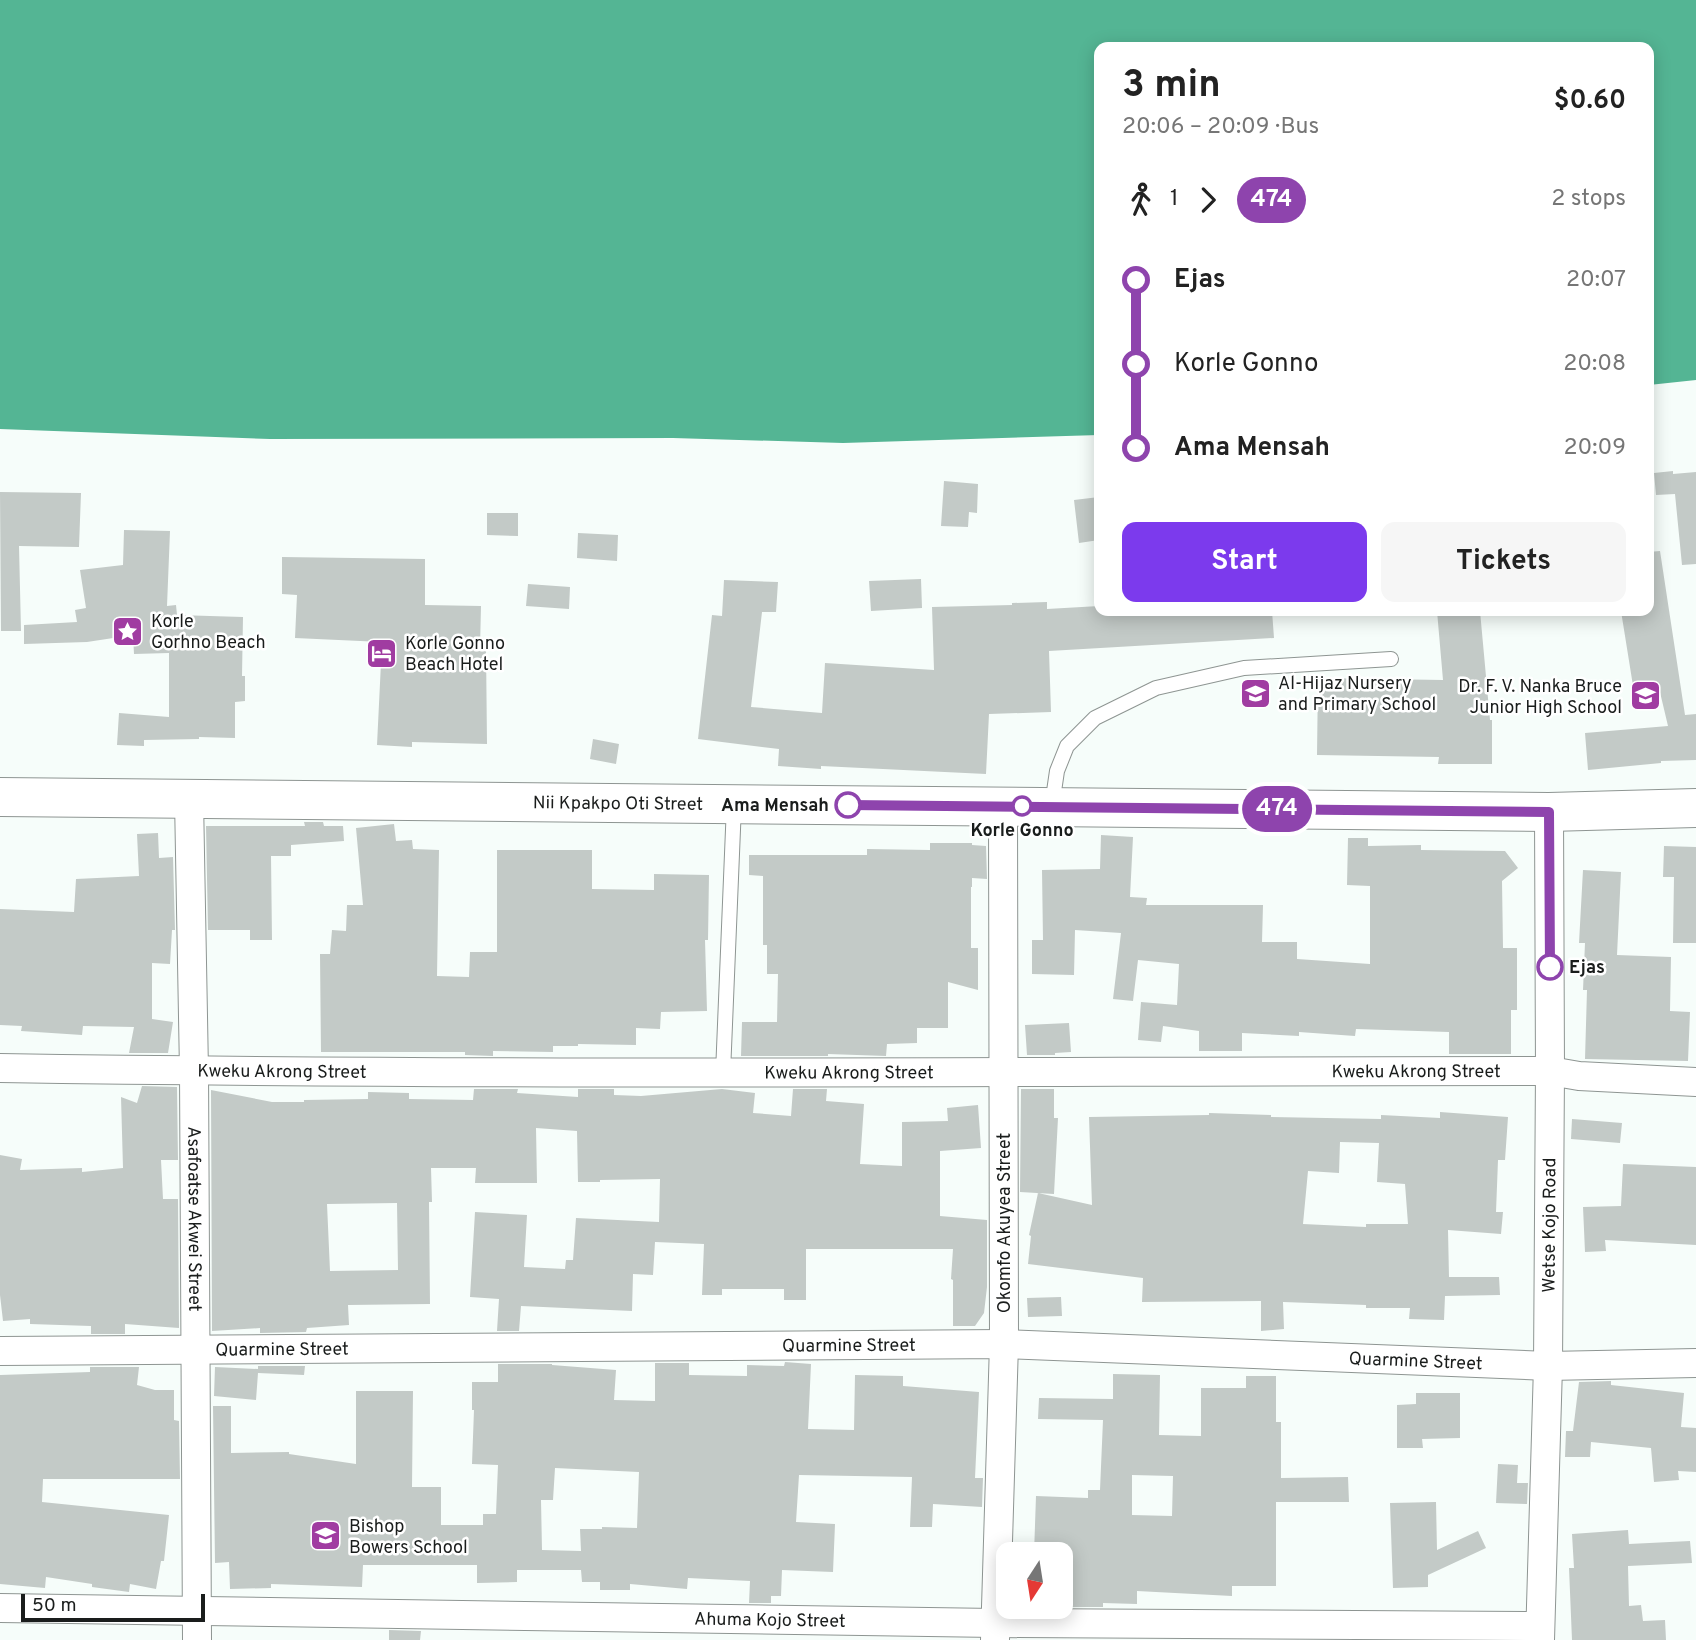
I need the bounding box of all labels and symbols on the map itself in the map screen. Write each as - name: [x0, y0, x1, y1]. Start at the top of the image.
- place label: Korle Gorhno Beach: [151, 611, 266, 655]
- place icon: Korle Gorhno Beach: [111, 614, 145, 648]
- place label: Korle Gonno Beach Hotel: [405, 633, 505, 677]
- hotel icon: Korle Gonno Beach Hotel: [365, 636, 399, 670]
- place label: Al-Hijaz Nursery and Primary School: [1278, 673, 1436, 717]
- school or university icon: Al-Hijaz Nursery and Primary School: [1238, 676, 1272, 710]
- place label: Dr. F. V. Nanka Bruce Junior High School: [1458, 676, 1622, 720]
- school or university icon: Dr. F. V. Nanka Bruce Junior High School: [1628, 679, 1662, 713]
- line badge: 474: [1237, 786, 1317, 832]
- street label: Nii Kpakpo Oti Street: [533, 792, 703, 817]
- marker: Ama Mensah: [835, 792, 861, 818]
- place label: Ama Mensah: [721, 795, 829, 818]
- marker: Korle Gonno: [1012, 796, 1032, 816]
- place label: Korle Gonno: [970, 820, 1074, 843]
- marker: Ejas: [1537, 954, 1563, 980]
- place label: Ejas: [1569, 957, 1605, 980]
- street label: Kweku Akrong Street: [197, 1060, 367, 1085]
- street label: Kweku Akrong Street: [1331, 1061, 1501, 1084]
- street label: Kweku Akrong Street: [764, 1062, 934, 1086]
- street label: Asafoatse Akwei Street: [181, 1126, 205, 1312]
- street label: Okomfo Akuyea Street: [994, 1133, 1017, 1313]
- street label: Wetse Kojo Road: [1538, 1157, 1562, 1293]
- street label: Quarmine Street: [782, 1335, 916, 1359]
- street label: Quarmine Street: [215, 1339, 349, 1363]
- street label: Quarmine Street: [1348, 1348, 1483, 1376]
- place label: Bishop Bowers School: [349, 1516, 468, 1560]
- school or university icon: Bishop Bowers School: [309, 1519, 343, 1553]
- north arrow: [996, 1542, 1073, 1619]
- scale bar: [21, 1591, 205, 1623]
- street label: Ahuma Kojo Street: [694, 1608, 846, 1634]

